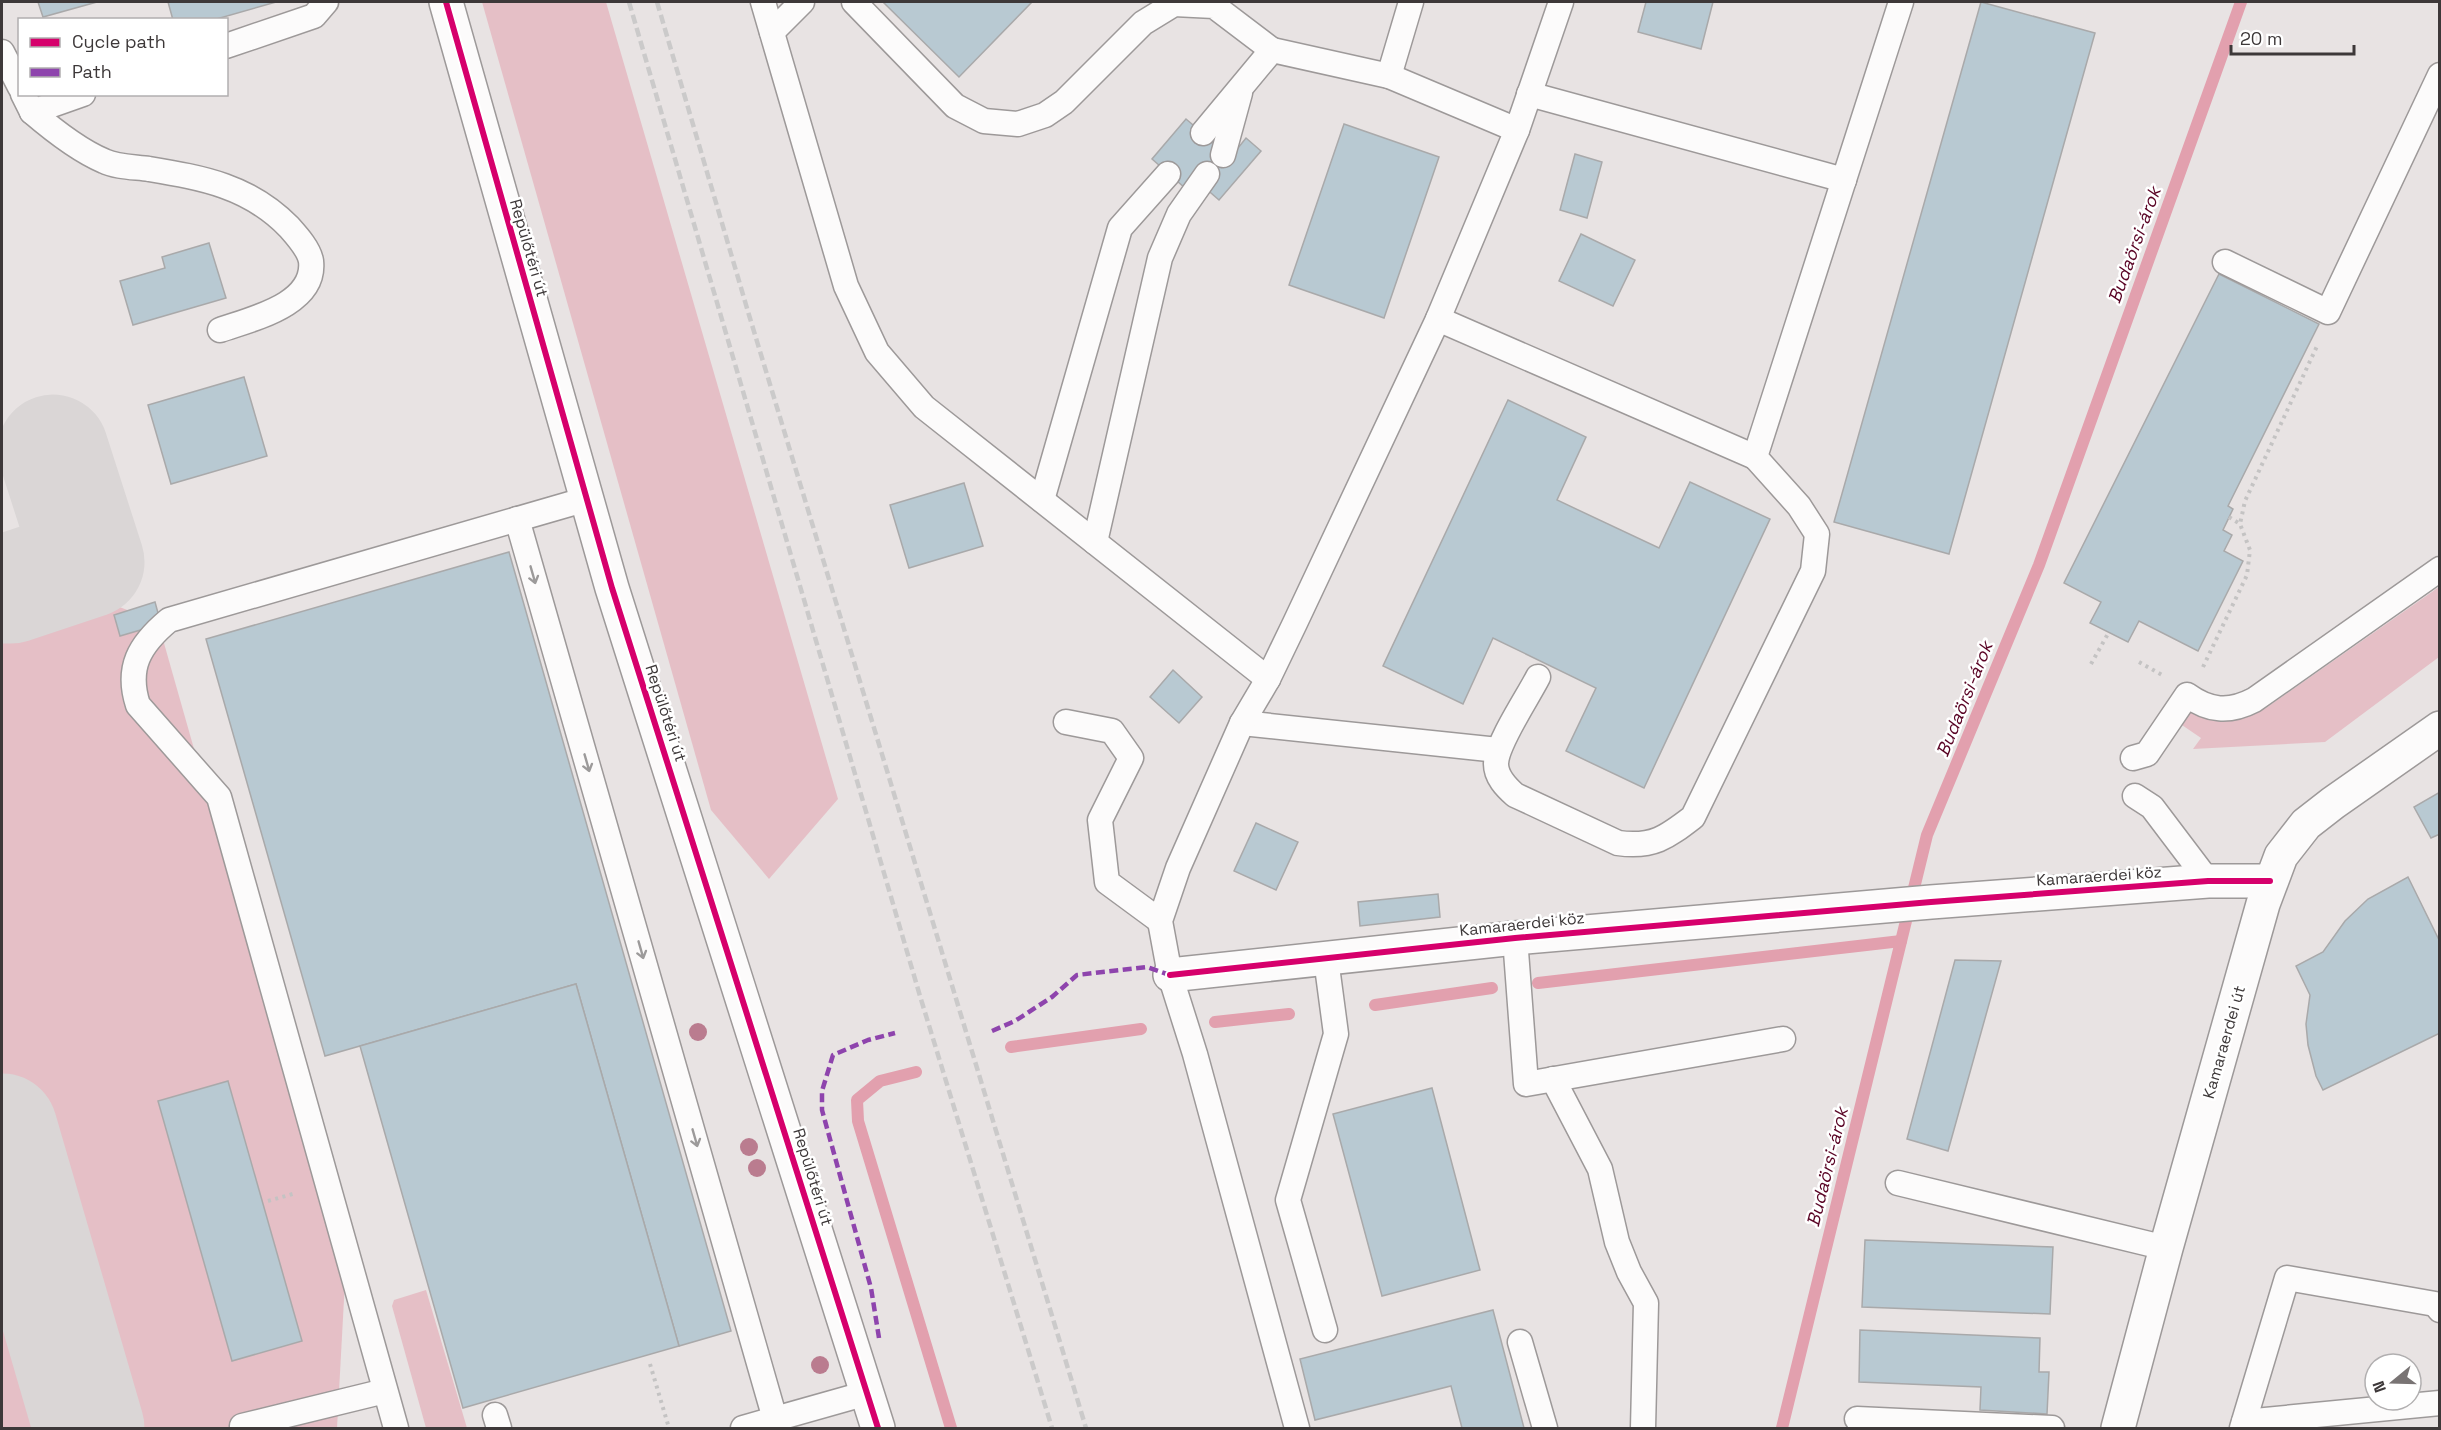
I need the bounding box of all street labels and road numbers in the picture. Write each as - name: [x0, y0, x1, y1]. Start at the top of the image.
- street label: Repülőtéri út: [505, 197, 553, 299]
- street label: Repülőtéri út: [640, 662, 692, 764]
- street label: Kamaraerdei köz: [2036, 861, 2162, 891]
- street label: Kamaraerdei köz: [1458, 907, 1586, 941]
- street label: Kamaraerdei út: [2198, 983, 2250, 1101]
- street label: Repülőtéri út: [788, 1126, 838, 1228]

